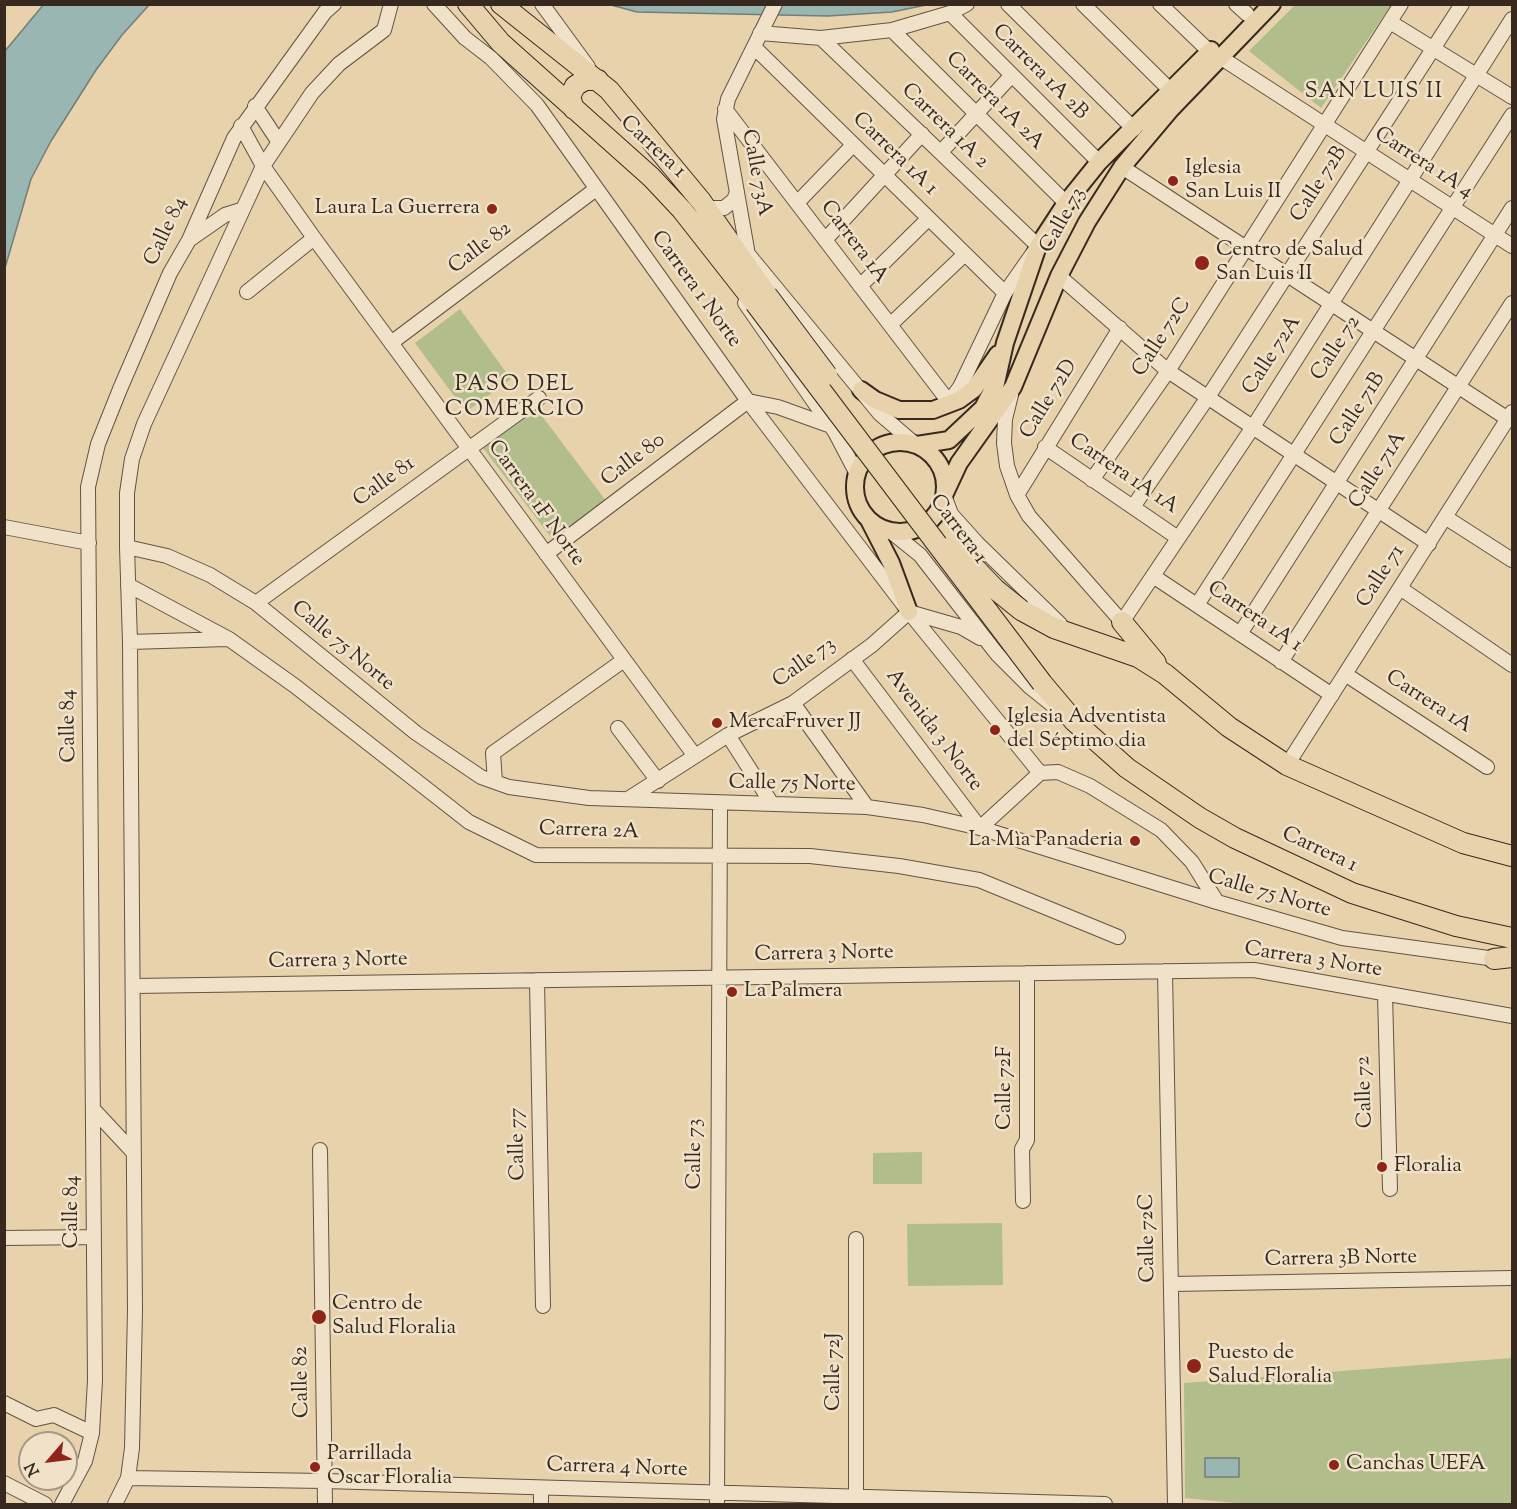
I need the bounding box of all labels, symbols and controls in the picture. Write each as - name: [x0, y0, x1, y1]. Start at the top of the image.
- street label: Carrera 1A 2B: [986, 20, 1092, 126]
- street label: Carrera 1A 2A: [939, 47, 1049, 157]
- street label: Carrera 1A 2: [895, 79, 993, 175]
- district label: SAN LUIS II: [1304, 80, 1444, 106]
- street label: Carrera 1A 1: [846, 108, 942, 202]
- street label: Carrera 1: [614, 111, 690, 185]
- street label: Carrera 1A 4: [1369, 123, 1477, 205]
- street label: Calle 73A: [734, 127, 776, 219]
- street label: Calle 72B: [1286, 142, 1354, 228]
- place label: Iglesia San Luis II: [1185, 156, 1281, 206]
- marker: Iglesia San Luis II: [1166, 174, 1180, 188]
- street label: Calle 73: [1036, 184, 1092, 258]
- street label: Calle 84: [140, 194, 194, 270]
- place label: Laura La Guerrera: [315, 196, 480, 222]
- street label: Carrera 1A: [814, 196, 892, 290]
- marker: Laura La Guerrera: [485, 202, 499, 216]
- street label: Calle 82: [445, 217, 517, 281]
- street label: Carrera 1 Norte: [644, 227, 746, 353]
- place label: Centro de Salud San Luis II: [1216, 238, 1363, 288]
- marker: Centro de Salud San Luis II: [1193, 254, 1211, 272]
- street label: Calle 72C: [1128, 294, 1198, 382]
- street label: Calle 72A: [1238, 312, 1308, 400]
- street label: Calle 72: [1307, 312, 1367, 386]
- street label: Calle 72D: [1016, 356, 1084, 444]
- street label: Calle 71B: [1326, 368, 1392, 452]
- district label: PASO DEL COMERCIO: [445, 373, 585, 424]
- street label: Calle 71A: [1345, 428, 1413, 514]
- street label: Calle 80: [597, 429, 671, 493]
- street label: Carrera 1A 1A: [1064, 429, 1182, 521]
- street label: Carrera 1F Norte: [481, 436, 589, 572]
- street label: Calle 81: [349, 452, 421, 514]
- street label: Carrera 1: [923, 490, 991, 570]
- street label: Calle 71: [1352, 541, 1412, 613]
- street label: Carrera 1A 1: [1202, 577, 1306, 659]
- street label: Calle 75 Norte: [285, 597, 399, 697]
- street label: Calle 73: [769, 633, 841, 695]
- street label: Avenida 3 Norte: [879, 665, 987, 797]
- street label: Carrera 1A: [1380, 666, 1476, 740]
- street label: Calle 84: [57, 689, 83, 763]
- place label: Iglesia Adventista del Séptimo dia: [1007, 705, 1166, 755]
- place label: MercaFruver JJ: [729, 710, 861, 736]
- marker: MercaFruver JJ: [710, 716, 724, 730]
- marker: Iglesia Adventista del Séptimo dia: [988, 723, 1002, 737]
- street label: Calle 75 Norte: [728, 771, 856, 799]
- street label: Carrera 2A: [538, 818, 640, 846]
- street label: Carrera 1: [1277, 823, 1361, 879]
- place label: La Mìa Panaderia: [968, 828, 1123, 854]
- marker: La Mìa Panaderia: [1128, 834, 1142, 848]
- street label: Calle 75 Norte: [1204, 865, 1334, 925]
- street label: Carrera 3 Norte: [1242, 938, 1384, 984]
- street label: Carrera 3 Norte: [754, 941, 894, 969]
- street label: Carrera 3 Norte: [268, 948, 408, 976]
- place label: La Palmera: [744, 979, 842, 1005]
- marker: La Palmera: [725, 985, 739, 999]
- street label: Calle 72F: [993, 1046, 1019, 1130]
- street label: Calle 72: [1352, 1055, 1380, 1129]
- street label: Calle 77: [506, 1107, 532, 1181]
- street label: Calle 73: [683, 1118, 709, 1190]
- place label: Floralia: [1394, 1154, 1462, 1180]
- marker: Floralia: [1375, 1160, 1389, 1174]
- street label: Calle 84: [60, 1176, 86, 1248]
- street label: Calle 72C: [1136, 1193, 1162, 1283]
- street label: Carrera 3B Norte: [1265, 1246, 1417, 1274]
- place label: Centro de Salud Floralia: [332, 1292, 456, 1342]
- marker: Centro de Salud Floralia: [310, 1308, 328, 1326]
- street label: Calle 72J: [822, 1333, 848, 1411]
- place label: Puesto de Salud Floralia: [1208, 1341, 1332, 1391]
- street label: Calle 82: [290, 1346, 316, 1418]
- marker: Puesto de Salud Floralia: [1185, 1357, 1203, 1375]
- north arrow: [18, 1431, 78, 1491]
- place label: Parrillada Oscar Floralia: [327, 1442, 452, 1492]
- place label: Canchas UEFA: [1346, 1452, 1486, 1478]
- street label: Carrera 4 Norte: [546, 1454, 688, 1484]
- text: N: [20, 1458, 47, 1480]
- marker: Canchas UEFA: [1327, 1458, 1341, 1472]
- marker: Parrillada Oscar Floralia: [308, 1460, 322, 1474]

